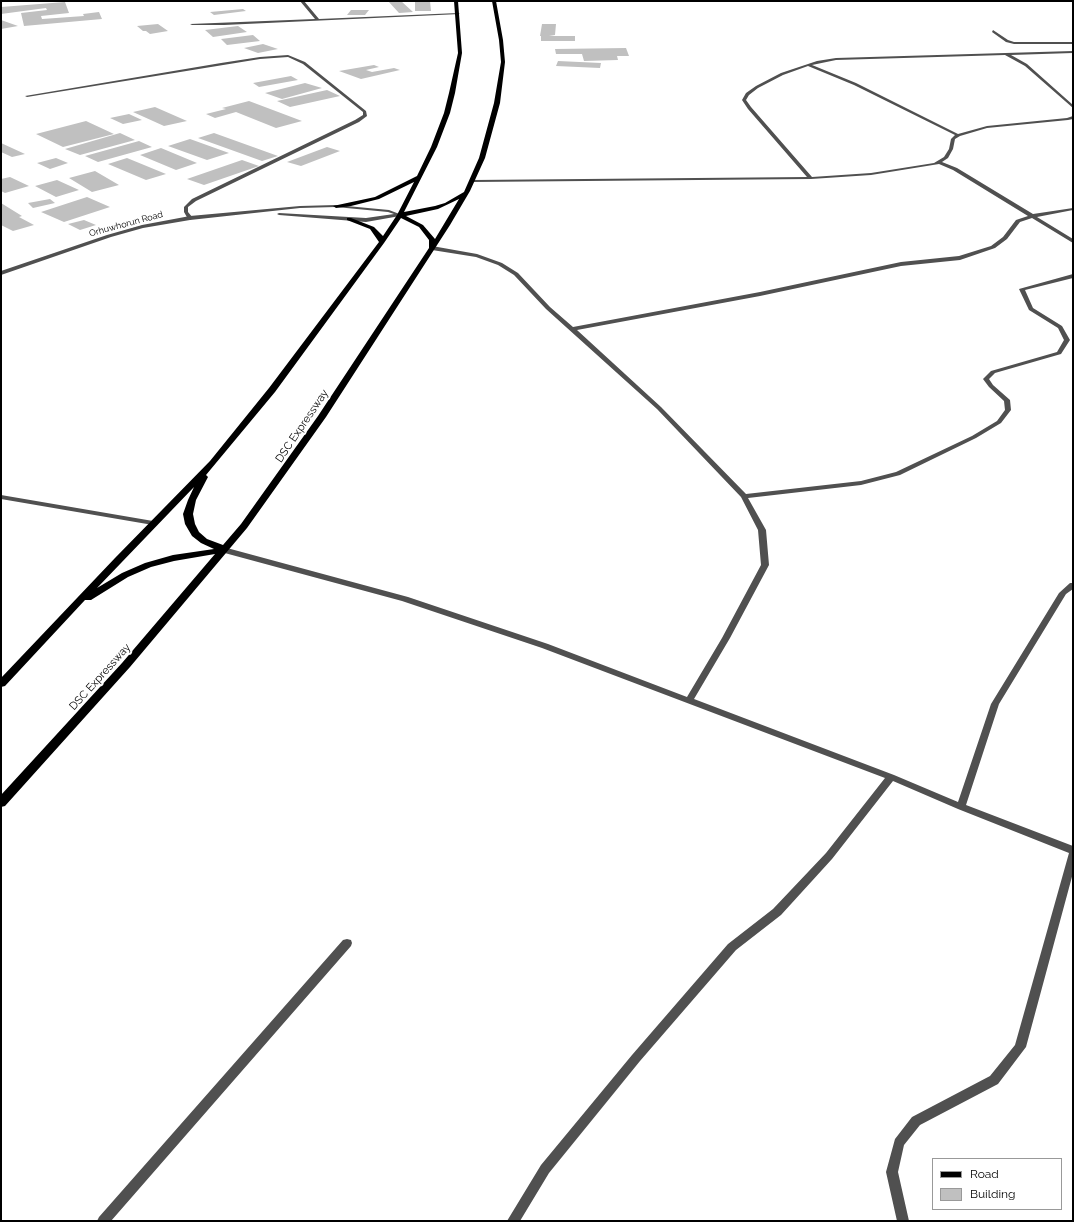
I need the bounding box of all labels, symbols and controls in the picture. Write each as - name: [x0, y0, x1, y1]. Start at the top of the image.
- street label: Orhuwhorun Road: [88, 209, 164, 239]
- street label: DSC Expressway: [273, 387, 331, 465]
- street label: DSC Expressway: [67, 641, 133, 713]
- legend: [932, 1158, 1062, 1210]
- text: Road: [970, 1167, 999, 1181]
- text: Building: [970, 1187, 1016, 1201]

